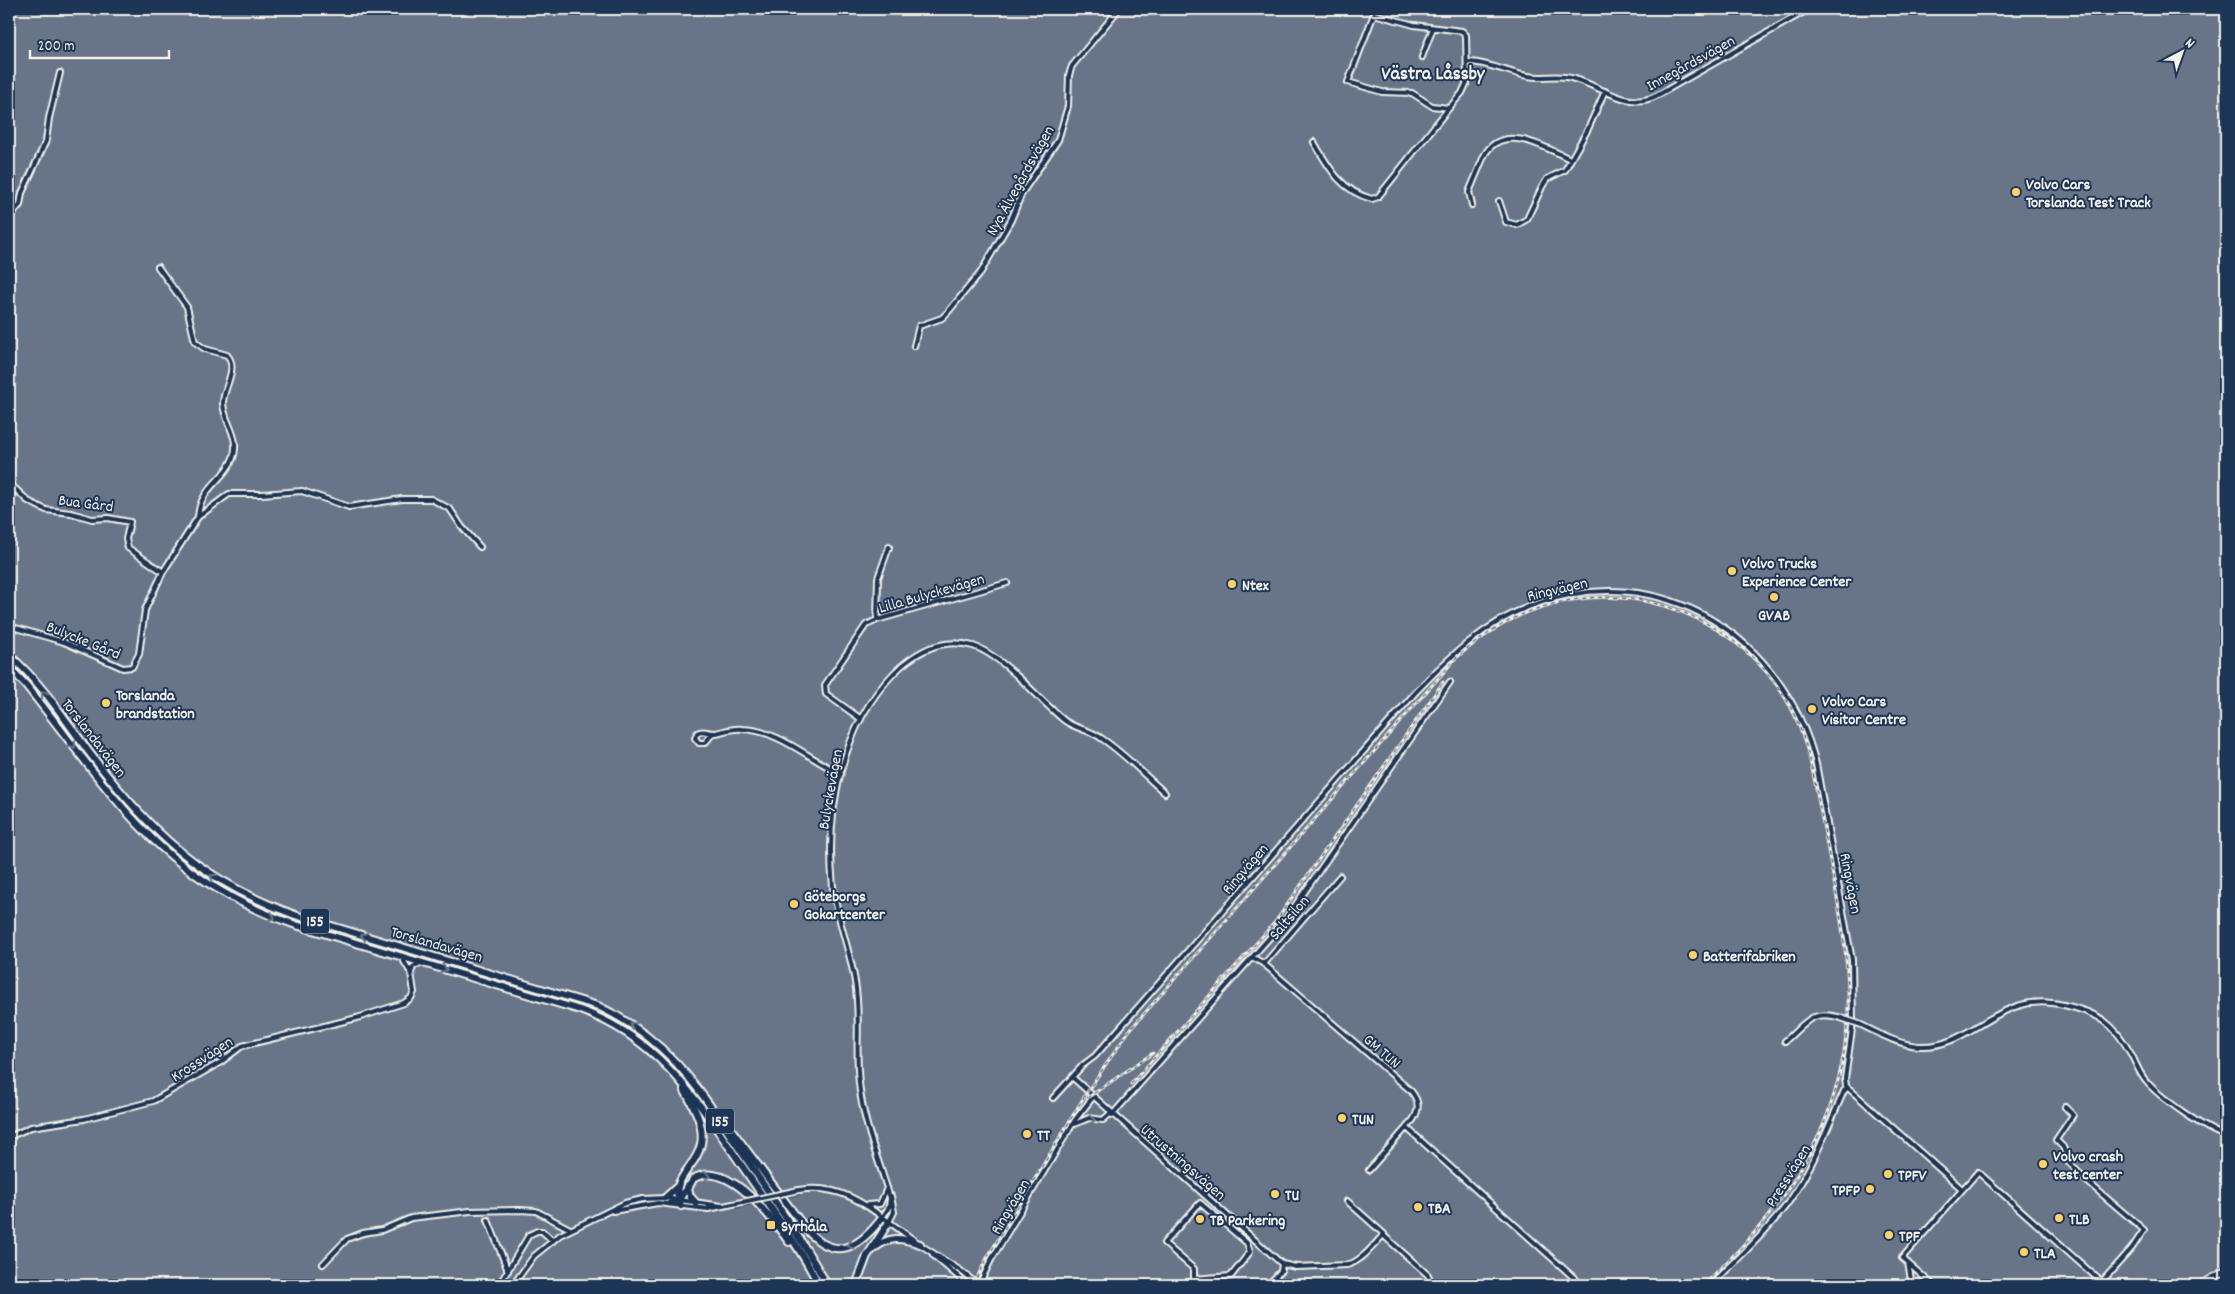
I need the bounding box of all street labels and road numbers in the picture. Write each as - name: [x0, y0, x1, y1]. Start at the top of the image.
- street label: Innegårdsvägen: [1643, 30, 1740, 98]
- street label: Nya Älvegårdsvägen: [981, 122, 1061, 240]
- street label: Bua Gård: [57, 490, 114, 519]
- street label: Lilla Bulyckevägen: [876, 568, 987, 621]
- street label: Ringvägen: [1525, 572, 1590, 609]
- street label: Bulycke Gård: [43, 616, 124, 667]
- street label: Torslandavägen: [55, 694, 131, 783]
- street label: Bulyckevägen: [813, 748, 850, 831]
- street label: Ringvägen: [1217, 839, 1275, 900]
- street label: Ringvägen: [1832, 851, 1867, 916]
- street label: Saltsilon: [1264, 891, 1316, 946]
- road number: 155: [301, 908, 329, 934]
- street label: Torslandavägen: [388, 921, 485, 969]
- street label: GM TUN: [1358, 1029, 1405, 1075]
- street label: Krossvägen: [167, 1031, 238, 1089]
- road number: 155: [706, 1108, 734, 1134]
- street label: Utrustningsvägen: [1135, 1119, 1230, 1207]
- street label: Pressvägen: [1761, 1141, 1817, 1212]
- street label: Ringvägen: [986, 1175, 1037, 1239]

